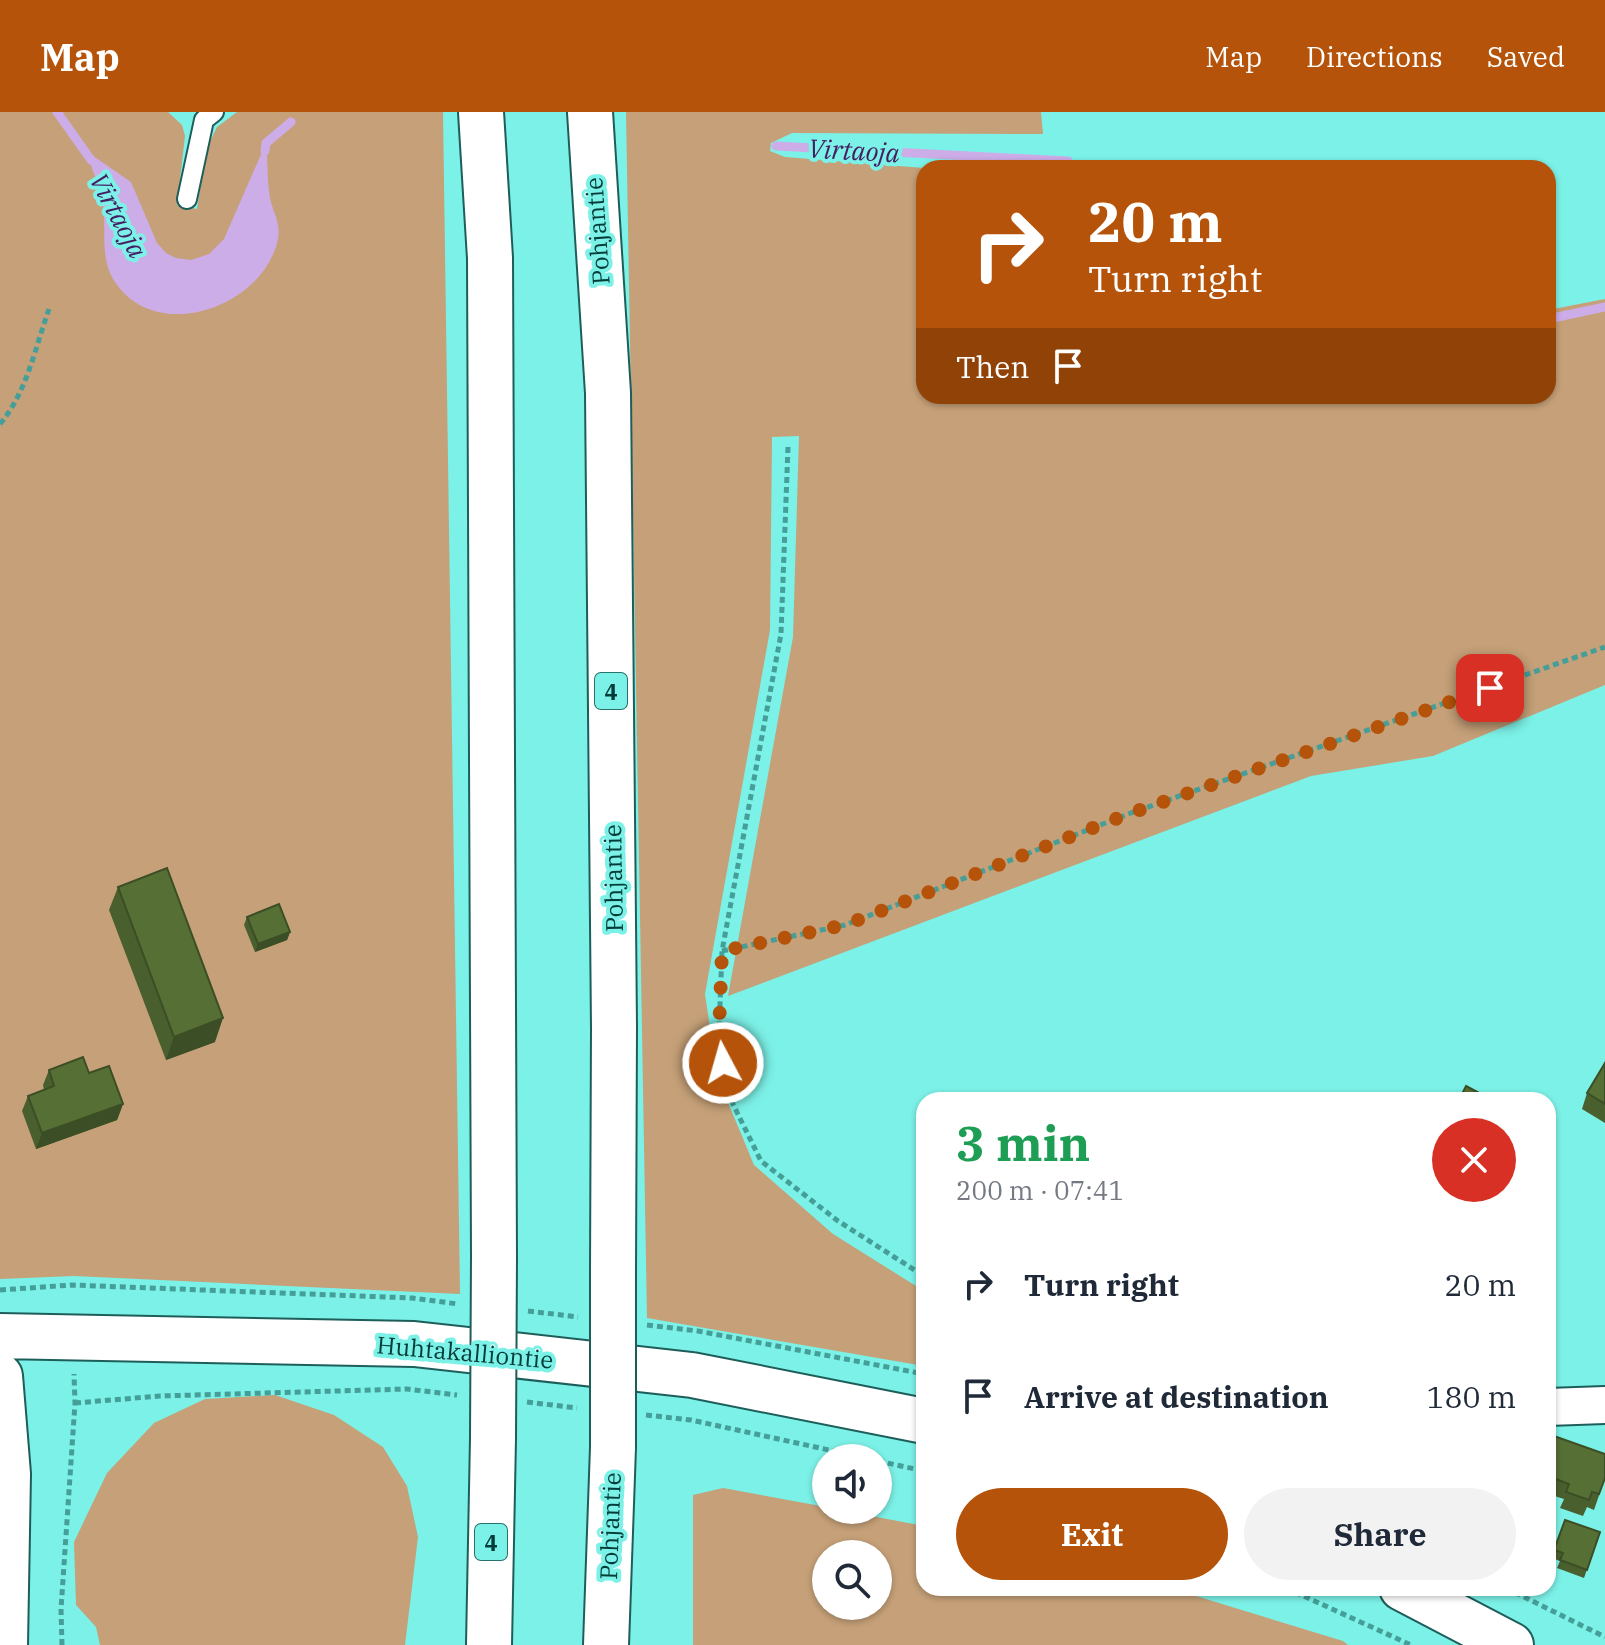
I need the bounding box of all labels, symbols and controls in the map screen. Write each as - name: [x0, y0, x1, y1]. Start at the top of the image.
- text: Map: [40, 32, 120, 81]
- text: Map: [1205, 38, 1262, 75]
- text: Directions: [1306, 38, 1443, 75]
- text: Saved: [1487, 38, 1565, 75]
- water label: Virtaoja: [807, 131, 901, 169]
- water label: Virtaoja: [82, 167, 156, 263]
- street label: Pohjantie: [577, 176, 617, 286]
- text: 20 m: [1088, 185, 1223, 257]
- icon: right: [956, 192, 1060, 296]
- text: Turn right: [1088, 255, 1262, 302]
- icon: arrive: [1046, 344, 1090, 388]
- text: Then: [956, 347, 1030, 386]
- pin: [1456, 654, 1524, 722]
- icon: arrive: [1468, 666, 1512, 710]
- road number: 4: [595, 673, 627, 709]
- street label: Pohjantie: [596, 824, 630, 932]
- position arrow: [681, 1021, 765, 1105]
- text: 3 min: [956, 1112, 1090, 1174]
- button: close: [1432, 1118, 1516, 1202]
- text: 200 m · 07:41: [956, 1173, 1124, 1207]
- icon: right: [956, 1262, 1000, 1306]
- text: Turn right: [1024, 1265, 1179, 1304]
- text: 20 m: [1444, 1265, 1516, 1304]
- street label: Huhtakalliontie: [375, 1328, 555, 1376]
- icon: arrive: [956, 1374, 1000, 1418]
- text: Arrive at destination: [1024, 1377, 1329, 1416]
- text: 180 m: [1426, 1377, 1516, 1416]
- map controls: [812, 1444, 892, 1620]
- button: sound: [812, 1444, 892, 1524]
- street label: Pohjantie: [592, 1472, 628, 1580]
- button: Exit: [956, 1488, 1228, 1580]
- button: Share: [1244, 1488, 1516, 1580]
- road number: 4: [475, 1524, 507, 1560]
- button: search: [812, 1540, 892, 1620]

